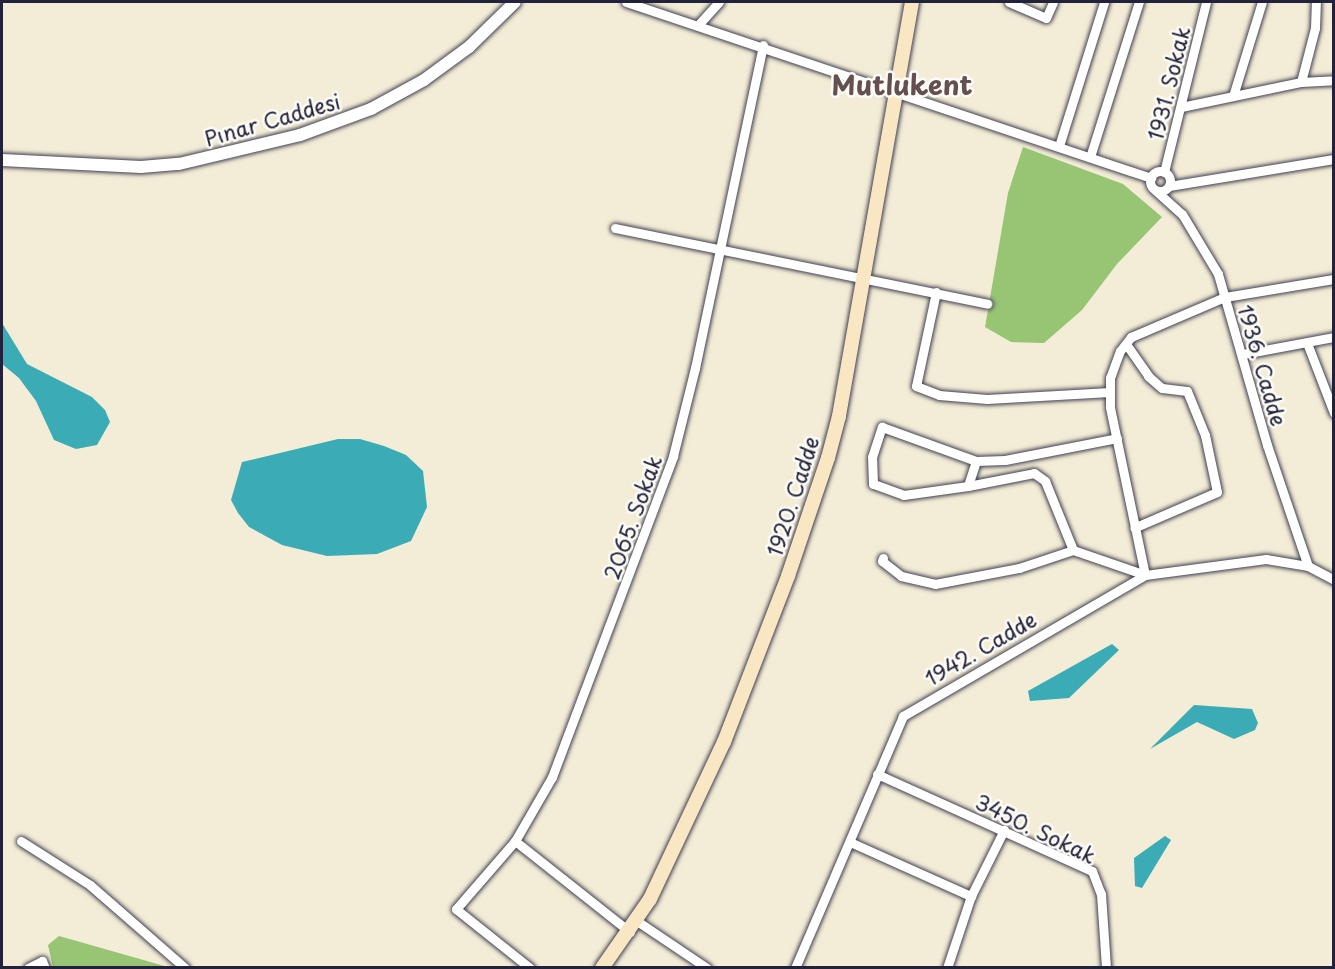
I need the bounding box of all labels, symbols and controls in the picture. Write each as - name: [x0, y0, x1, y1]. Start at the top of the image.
- street label: 1931. Sokak: [1142, 23, 1194, 143]
- district label: Mutlukent: [832, 68, 972, 100]
- street label: Pınar Caddesi: [202, 88, 342, 150]
- street label: 1936. Cadde: [1234, 301, 1292, 429]
- street label: 1920. Cadde: [761, 432, 823, 560]
- street label: 2065. Sokak: [598, 451, 666, 583]
- street label: 1942. Cadde: [919, 606, 1041, 690]
- street label: 3450. Sokak: [971, 788, 1101, 868]

